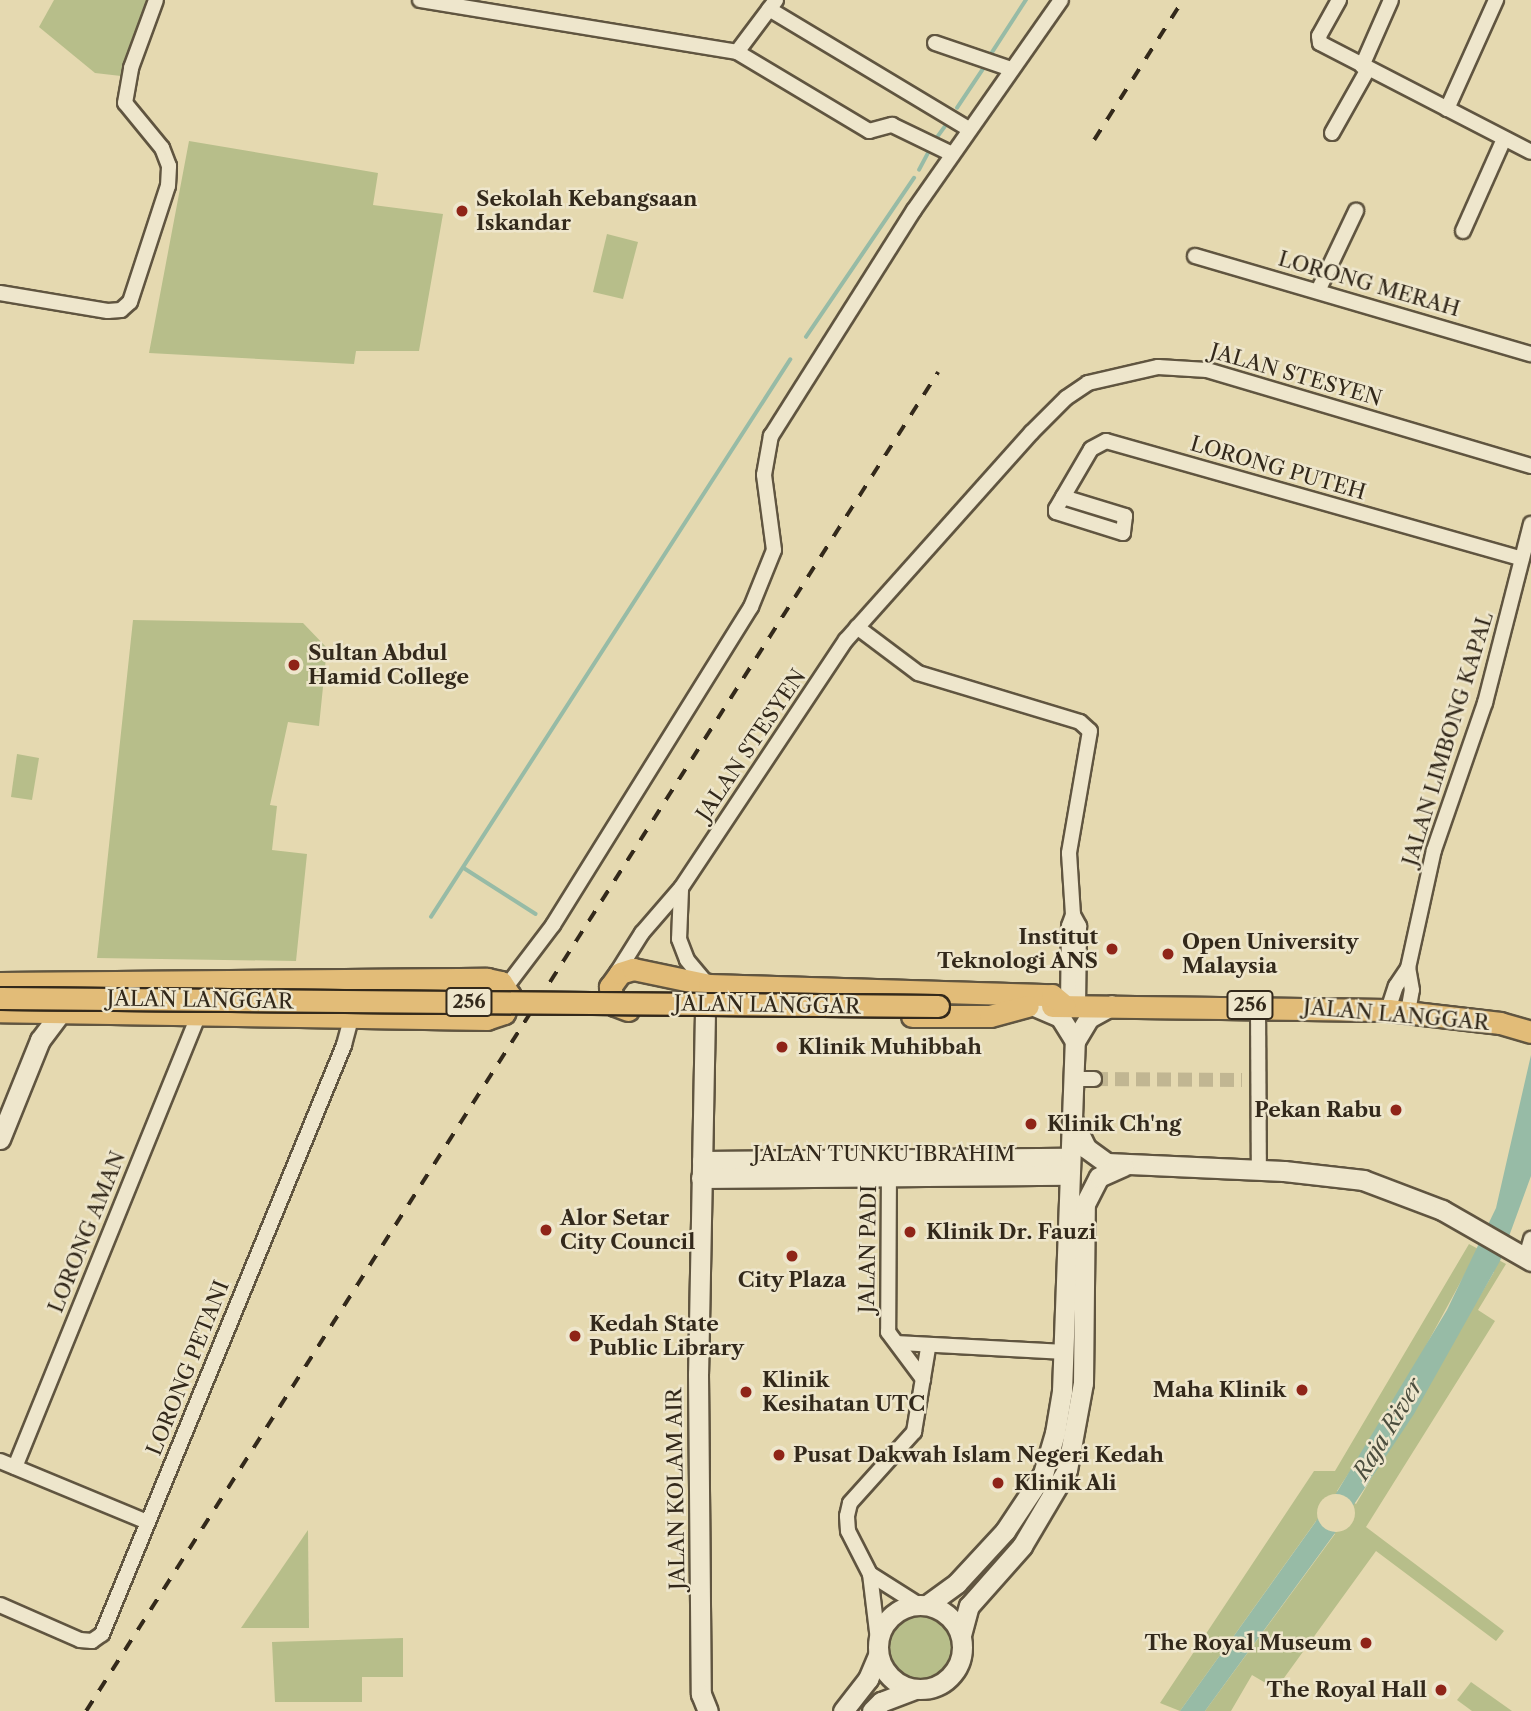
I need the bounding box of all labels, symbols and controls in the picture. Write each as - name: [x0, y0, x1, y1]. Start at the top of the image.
- place label: Sekolah Kebangsaan Iskandar: [476, 186, 697, 236]
- marker: Sekolah Kebangsaan Iskandar: [454, 203, 470, 219]
- street label: LORONG MERAH: [1275, 246, 1463, 322]
- street label: JALAN STESYEN: [1207, 338, 1385, 412]
- street label: LORONG PUTEH: [1187, 431, 1369, 505]
- street label: JALAN LIMBONG KAPAL: [1397, 609, 1499, 869]
- place label: Sultan Abdul Hamid College: [308, 640, 469, 690]
- marker: Sultan Abdul Hamid College: [286, 657, 302, 673]
- street label: JALAN STESYEN: [691, 664, 811, 826]
- place label: Institut Teknologi ANS: [936, 924, 1098, 974]
- place label: Open University Malaysia: [1182, 929, 1358, 979]
- marker: Institut Teknologi ANS: [1104, 941, 1120, 957]
- marker: Open University Malaysia: [1160, 946, 1176, 962]
- street label: JALAN LANGGAR: [107, 986, 293, 1014]
- road number: 256: [444, 986, 494, 1018]
- road number: 256: [1226, 990, 1274, 1021]
- street label: JALAN LANGGAR: [674, 991, 860, 1019]
- street label: JALAN LANGGAR: [1302, 994, 1490, 1036]
- place label: Klinik Muhibbah: [798, 1034, 982, 1060]
- marker: Klinik Muhibbah: [772, 1037, 792, 1057]
- place label: Pekan Rabu: [1254, 1097, 1382, 1123]
- marker: Pekan Rabu: [1388, 1102, 1404, 1118]
- place label: Klinik Ch'ng: [1047, 1111, 1182, 1137]
- marker: Klinik Ch'ng: [1021, 1114, 1041, 1134]
- street label: JALAN TUNKU IBRAHIM: [752, 1141, 1016, 1167]
- street label: LORONG AMAN: [43, 1147, 131, 1317]
- street label: JALAN PADI: [854, 1185, 882, 1313]
- place label: Alor Setar City Council: [560, 1205, 696, 1255]
- place label: Klinik Dr. Fauzi: [926, 1219, 1097, 1245]
- marker: Alor Setar City Council: [538, 1222, 554, 1238]
- marker: Klinik Dr. Fauzi: [900, 1222, 920, 1242]
- marker: City Plaza: [784, 1248, 800, 1264]
- place label: City Plaza: [738, 1267, 846, 1293]
- street label: LORONG PETANI: [141, 1277, 235, 1459]
- place label: Kedah State Public Library: [589, 1311, 744, 1361]
- marker: Kedah State Public Library: [567, 1328, 583, 1344]
- place label: Klinik Kesihatan UTC: [762, 1367, 925, 1417]
- water label: Raja River: [1347, 1373, 1429, 1485]
- place label: Maha Klinik: [1153, 1377, 1286, 1403]
- marker: Maha Klinik: [1292, 1380, 1312, 1400]
- marker: Klinik Kesihatan UTC: [736, 1382, 756, 1402]
- street label: JALAN KOLAM AIR: [662, 1387, 690, 1591]
- place label: Pusat Dakwah Islam Negeri Kedah: [793, 1442, 1164, 1468]
- marker: Pusat Dakwah Islam Negeri Kedah: [771, 1447, 787, 1463]
- place label: Klinik Ali: [1014, 1470, 1118, 1496]
- marker: Klinik Ali: [988, 1473, 1008, 1493]
- place label: The Royal Museum: [1144, 1630, 1352, 1656]
- marker: The Royal Museum: [1358, 1635, 1374, 1651]
- place label: The Royal Hall: [1266, 1677, 1427, 1703]
- marker: The Royal Hall: [1433, 1682, 1449, 1698]

